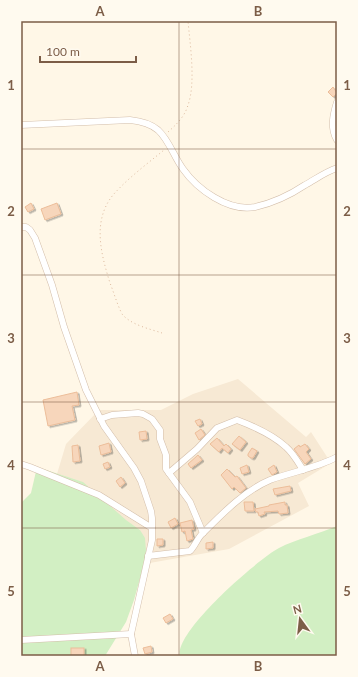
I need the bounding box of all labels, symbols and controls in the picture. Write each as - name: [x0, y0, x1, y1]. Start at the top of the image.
- text: A: [94, 3, 105, 19]
- text: B: [254, 3, 263, 19]
- scale bar: [40, 38, 136, 64]
- text: 100 m: [46, 44, 80, 59]
- text: 1: [7, 77, 15, 93]
- text: 1: [343, 77, 351, 93]
- text: 2: [7, 203, 15, 219]
- text: 2: [343, 203, 351, 219]
- text: 3: [7, 330, 15, 346]
- text: 3: [343, 330, 351, 346]
- text: 4: [7, 457, 15, 473]
- text: 4: [343, 457, 351, 473]
- text: 5: [7, 583, 15, 599]
- text: 5: [343, 583, 351, 599]
- north arrow: [280, 599, 320, 639]
- text: N: [292, 601, 303, 616]
- text: A: [94, 658, 105, 674]
- text: B: [254, 658, 263, 674]

